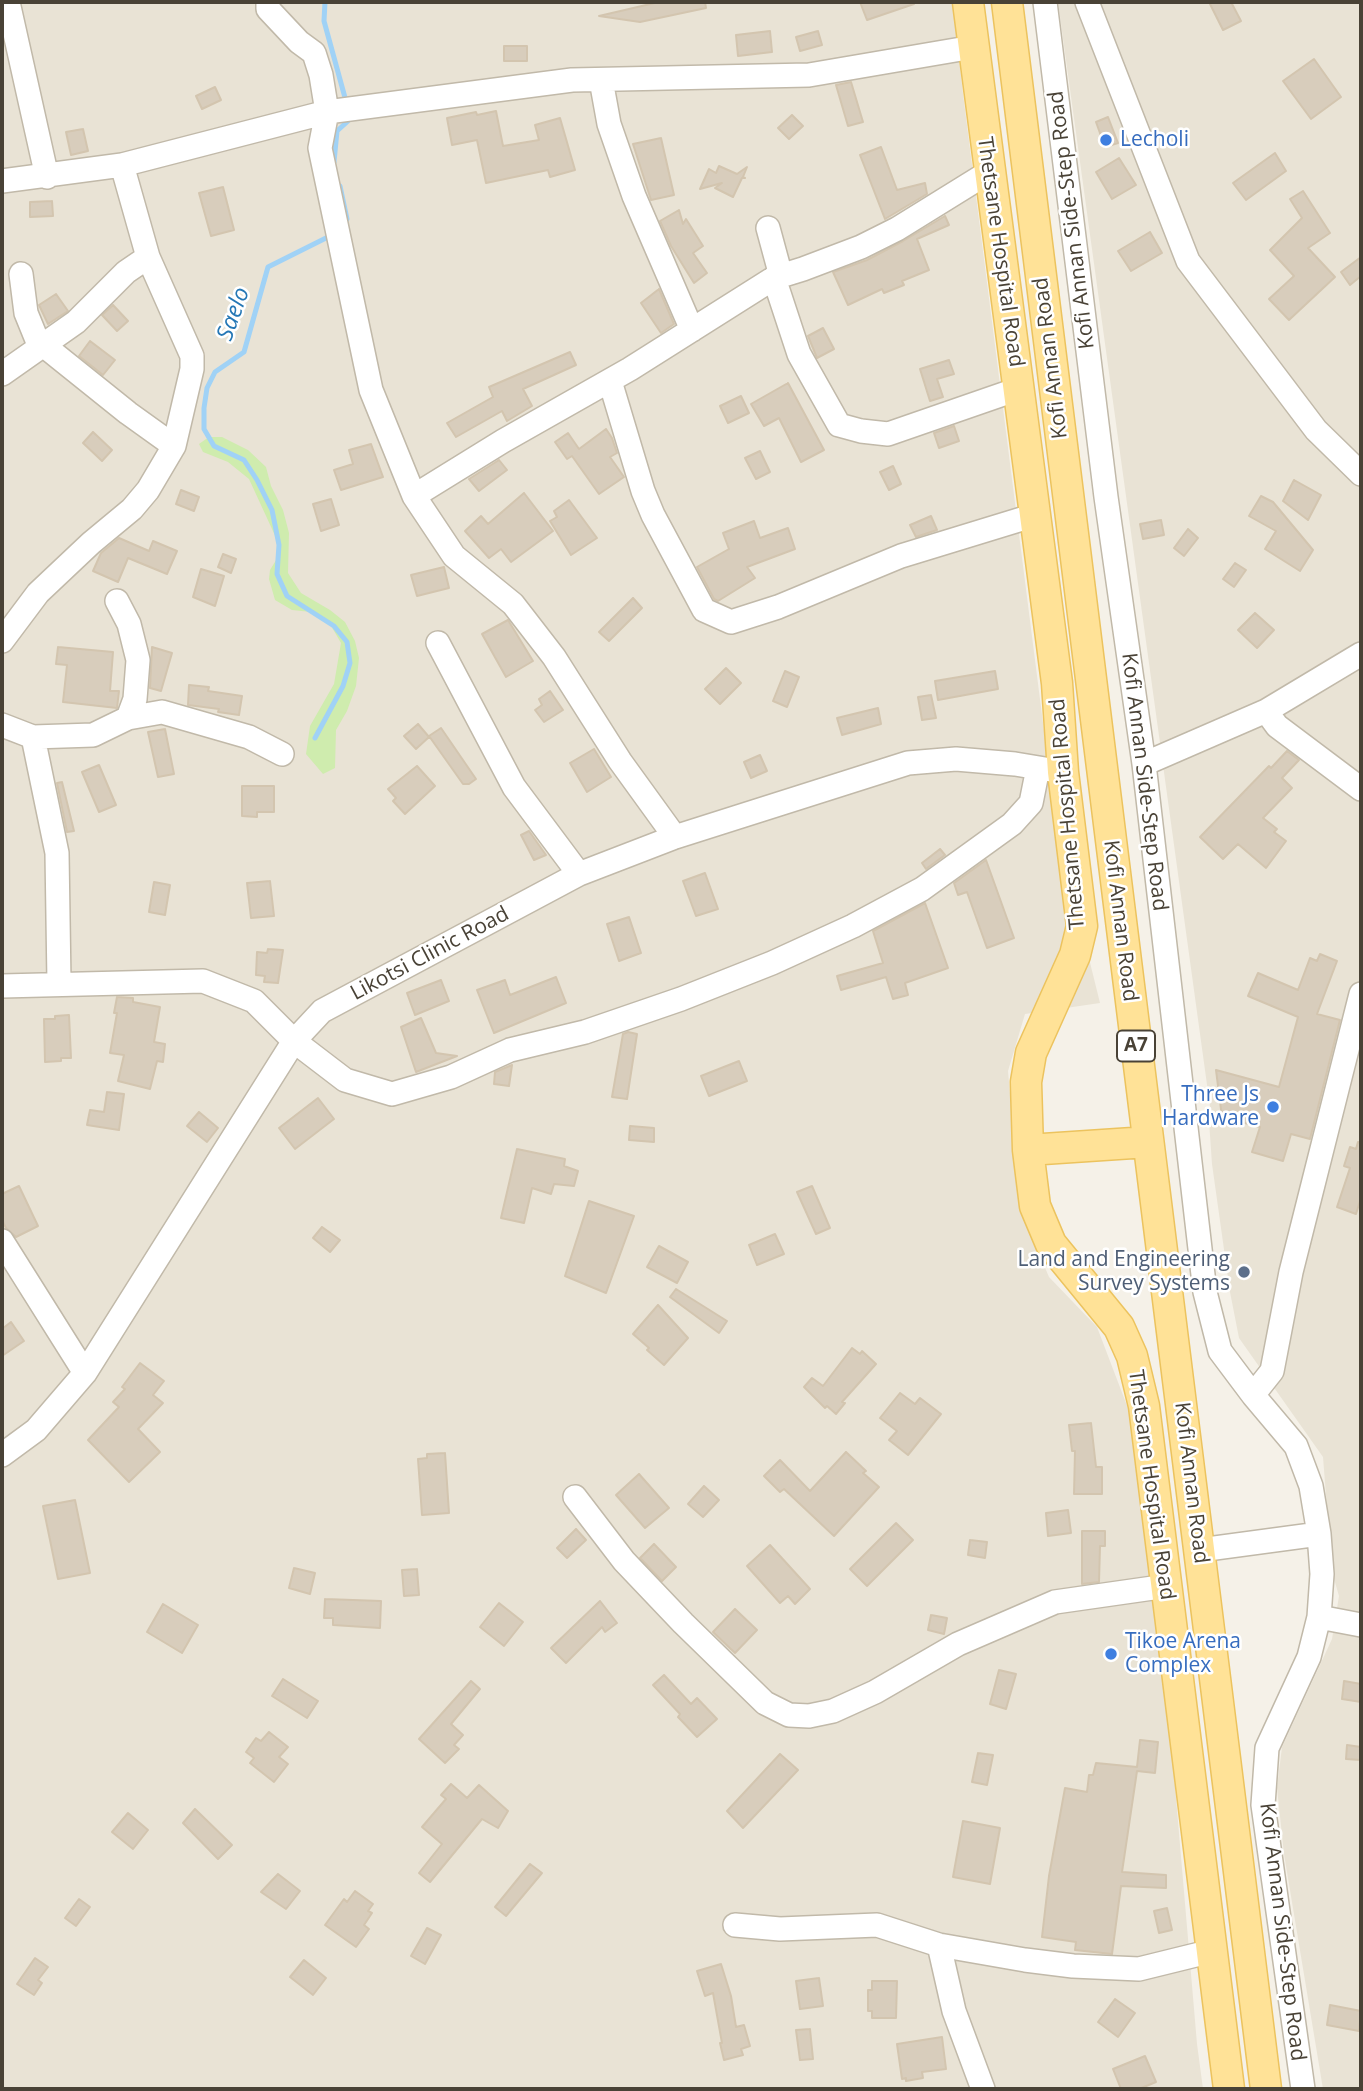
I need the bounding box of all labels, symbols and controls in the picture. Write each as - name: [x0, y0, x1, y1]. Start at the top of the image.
- street label: Kofi Annan Side-Step Road: [1044, 90, 1100, 350]
- place label: Lecholi: [1120, 127, 1189, 153]
- marker: Lecholi: [1098, 132, 1114, 148]
- street label: Thetsane Hospital Road: [971, 135, 1029, 369]
- street label: Kofi Annan Road: [1029, 276, 1073, 440]
- water label: Saelo: [212, 284, 256, 344]
- street label: Kofi Annan Side-Step Road: [1116, 652, 1172, 912]
- street label: Thetsane Hospital Road: [1045, 697, 1091, 931]
- street label: Kofi Annan Road: [1098, 839, 1142, 1003]
- street label: Likotsi Clinic Road: [346, 902, 514, 1006]
- road number: A7: [1117, 1030, 1155, 1062]
- place label: Three Js Hardware: [1162, 1082, 1259, 1132]
- marker: Three Js Hardware: [1265, 1099, 1281, 1115]
- place label: Land and Engineering Survey Systems: [1017, 1247, 1230, 1297]
- marker: Land and Engineering Survey Systems: [1236, 1264, 1252, 1280]
- street label: Thetsane Hospital Road: [1122, 1368, 1180, 1602]
- street label: Kofi Annan Road: [1169, 1401, 1213, 1565]
- place label: Tikoe Arena Complex: [1125, 1629, 1241, 1679]
- marker: Tikoe Arena Complex: [1103, 1646, 1119, 1662]
- street label: Kofi Annan Side-Step Road: [1254, 1802, 1310, 2062]

